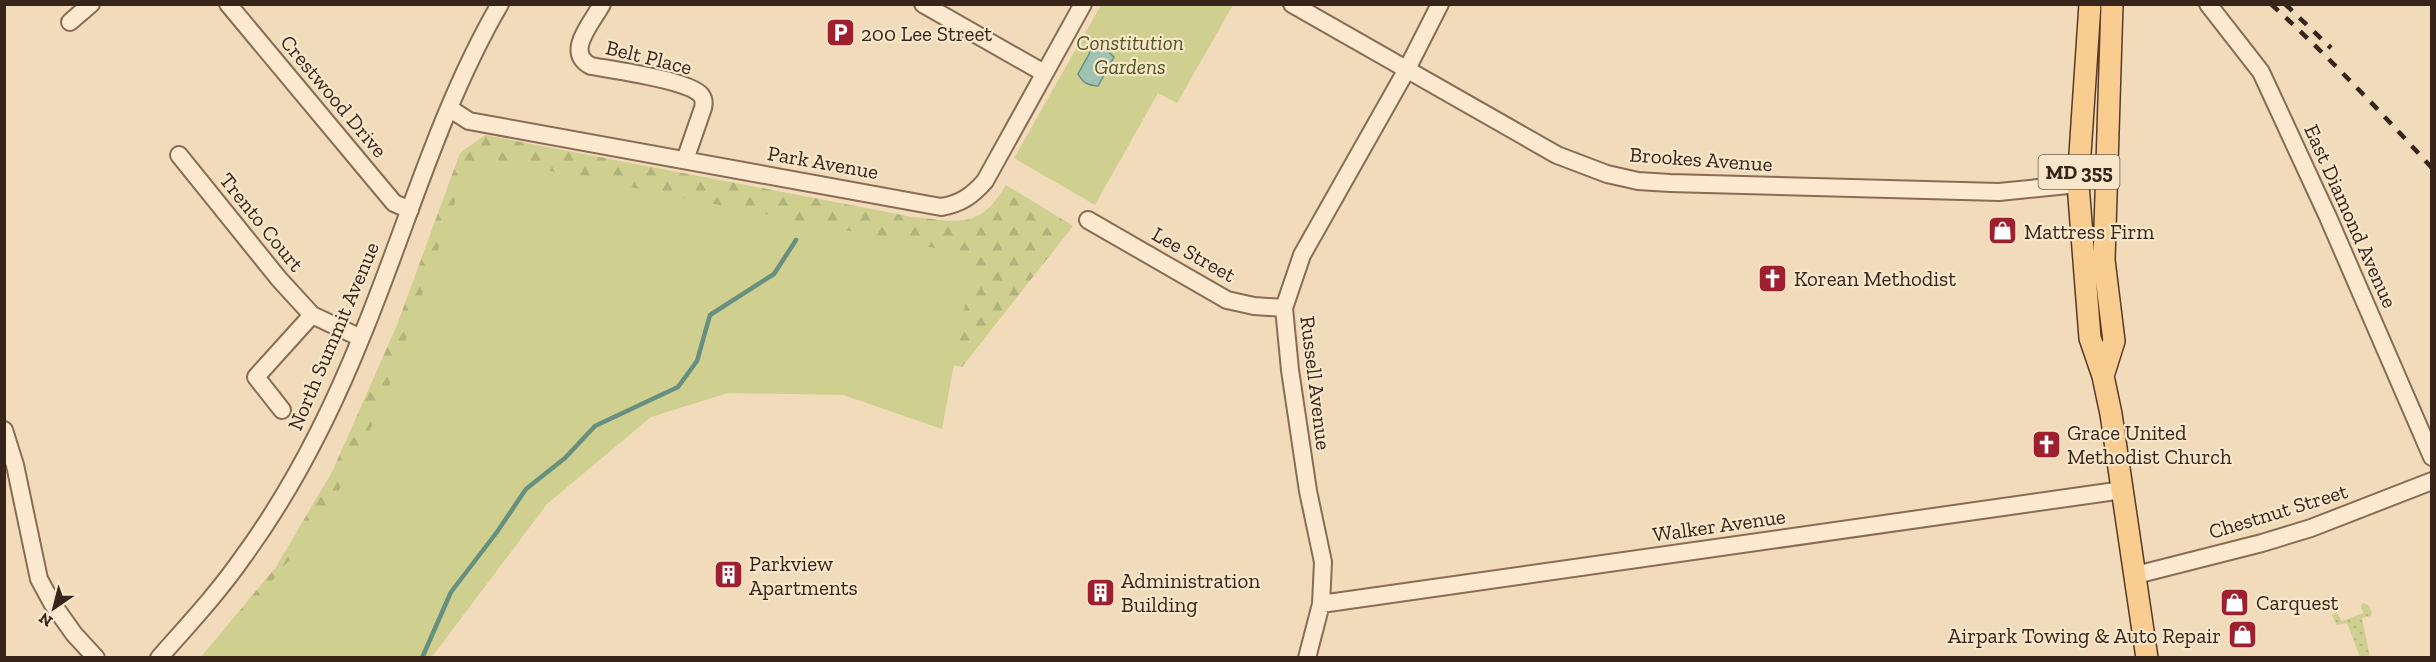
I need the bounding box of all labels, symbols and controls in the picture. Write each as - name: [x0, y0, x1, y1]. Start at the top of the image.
- parking icon: 200 Lee Street: [824, 17, 856, 49]
- place label: 200 Lee Street: [861, 21, 992, 46]
- street label: Crestwood Drive: [275, 30, 393, 162]
- park label: Constitution Gardens: [1076, 30, 1184, 79]
- street label: Belt Place: [603, 34, 695, 80]
- street label: East Diamond Avenue: [2299, 120, 2403, 312]
- street label: Park Avenue: [766, 140, 881, 184]
- street label: Brookes Avenue: [1629, 142, 1773, 176]
- road number: MD 355: [2038, 155, 2120, 189]
- street label: Trento Court: [215, 168, 309, 276]
- shop icon: Mattress Firm: [1987, 215, 2019, 247]
- place label: Mattress Firm: [2024, 219, 2154, 244]
- street label: Lee Street: [1148, 221, 1240, 287]
- street label: North Summit Avenue: [282, 238, 384, 434]
- church icon: Korean Methodist: [1757, 262, 1789, 294]
- place label: Korean Methodist: [1794, 266, 1956, 291]
- street label: Russell Avenue: [1295, 315, 1337, 452]
- place label: Grace United Methodist Church: [2067, 420, 2232, 469]
- church icon: Grace United Methodist Church: [2030, 428, 2062, 460]
- street label: Chestnut Street: [2206, 478, 2351, 544]
- street label: Walker Avenue: [1651, 503, 1787, 547]
- place label: Parkview Apartments: [749, 551, 858, 600]
- building icon: Parkview Apartments: [712, 559, 744, 591]
- place label: Administration Building: [1121, 568, 1260, 617]
- building icon: Administration Building: [1084, 576, 1116, 608]
- north arrow: [24, 578, 84, 638]
- shop icon: Carquest: [2219, 586, 2251, 618]
- place label: Carquest: [2256, 590, 2339, 615]
- text: N: [35, 609, 56, 631]
- shop icon: Airpark Towing & Auto Repair: [2226, 619, 2258, 651]
- place label: Airpark Towing & Auto Repair: [1948, 623, 2221, 648]

